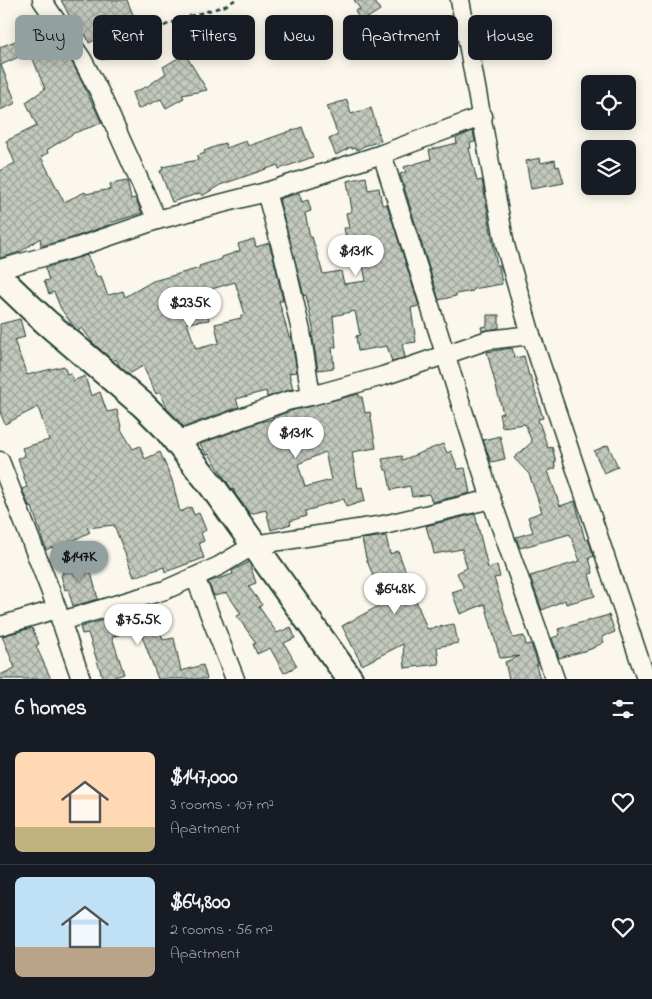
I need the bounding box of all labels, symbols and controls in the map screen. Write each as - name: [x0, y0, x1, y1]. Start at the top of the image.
- chip: Buy: [15, 15, 83, 60]
- chip: Rent: [93, 15, 162, 60]
- chip: Filters: [172, 15, 255, 60]
- chip: New: [265, 15, 333, 60]
- chip: Apartment: [343, 15, 458, 60]
- chip: House: [468, 15, 552, 60]
- map controls: [581, 75, 636, 195]
- button: locate: [581, 75, 636, 130]
- button: layers: [581, 140, 636, 195]
- pin: $131K: [321, 234, 391, 277]
- text: $131K: [339, 239, 373, 263]
- pin: $235K: [155, 286, 225, 329]
- text: $235K: [169, 291, 211, 315]
- pin: $131K: [261, 416, 331, 459]
- text: $131K: [279, 421, 313, 445]
- pin: $147K: [44, 540, 114, 583]
- text: $147K: [61, 545, 97, 569]
- pin: $64.8K: [354, 572, 436, 615]
- text: $64.8K: [375, 577, 415, 601]
- pin: $75.5K: [97, 604, 179, 646]
- text: $75.5K: [115, 608, 161, 632]
- text: 6 homes: [15, 694, 87, 724]
- icon: filters: [609, 695, 637, 723]
- text: $147,000: [170, 763, 238, 793]
- icon: home: [55, 772, 115, 832]
- icon: heart: [609, 788, 637, 816]
- text: 3 rooms · 107 m²: [170, 793, 274, 817]
- text: Apartment: [170, 817, 240, 841]
- text: $64,800: [170, 888, 230, 918]
- icon: home: [55, 897, 115, 957]
- icon: heart: [609, 913, 637, 941]
- text: 2 rooms · 56 m²: [170, 918, 273, 942]
- text: Apartment: [170, 942, 240, 966]

